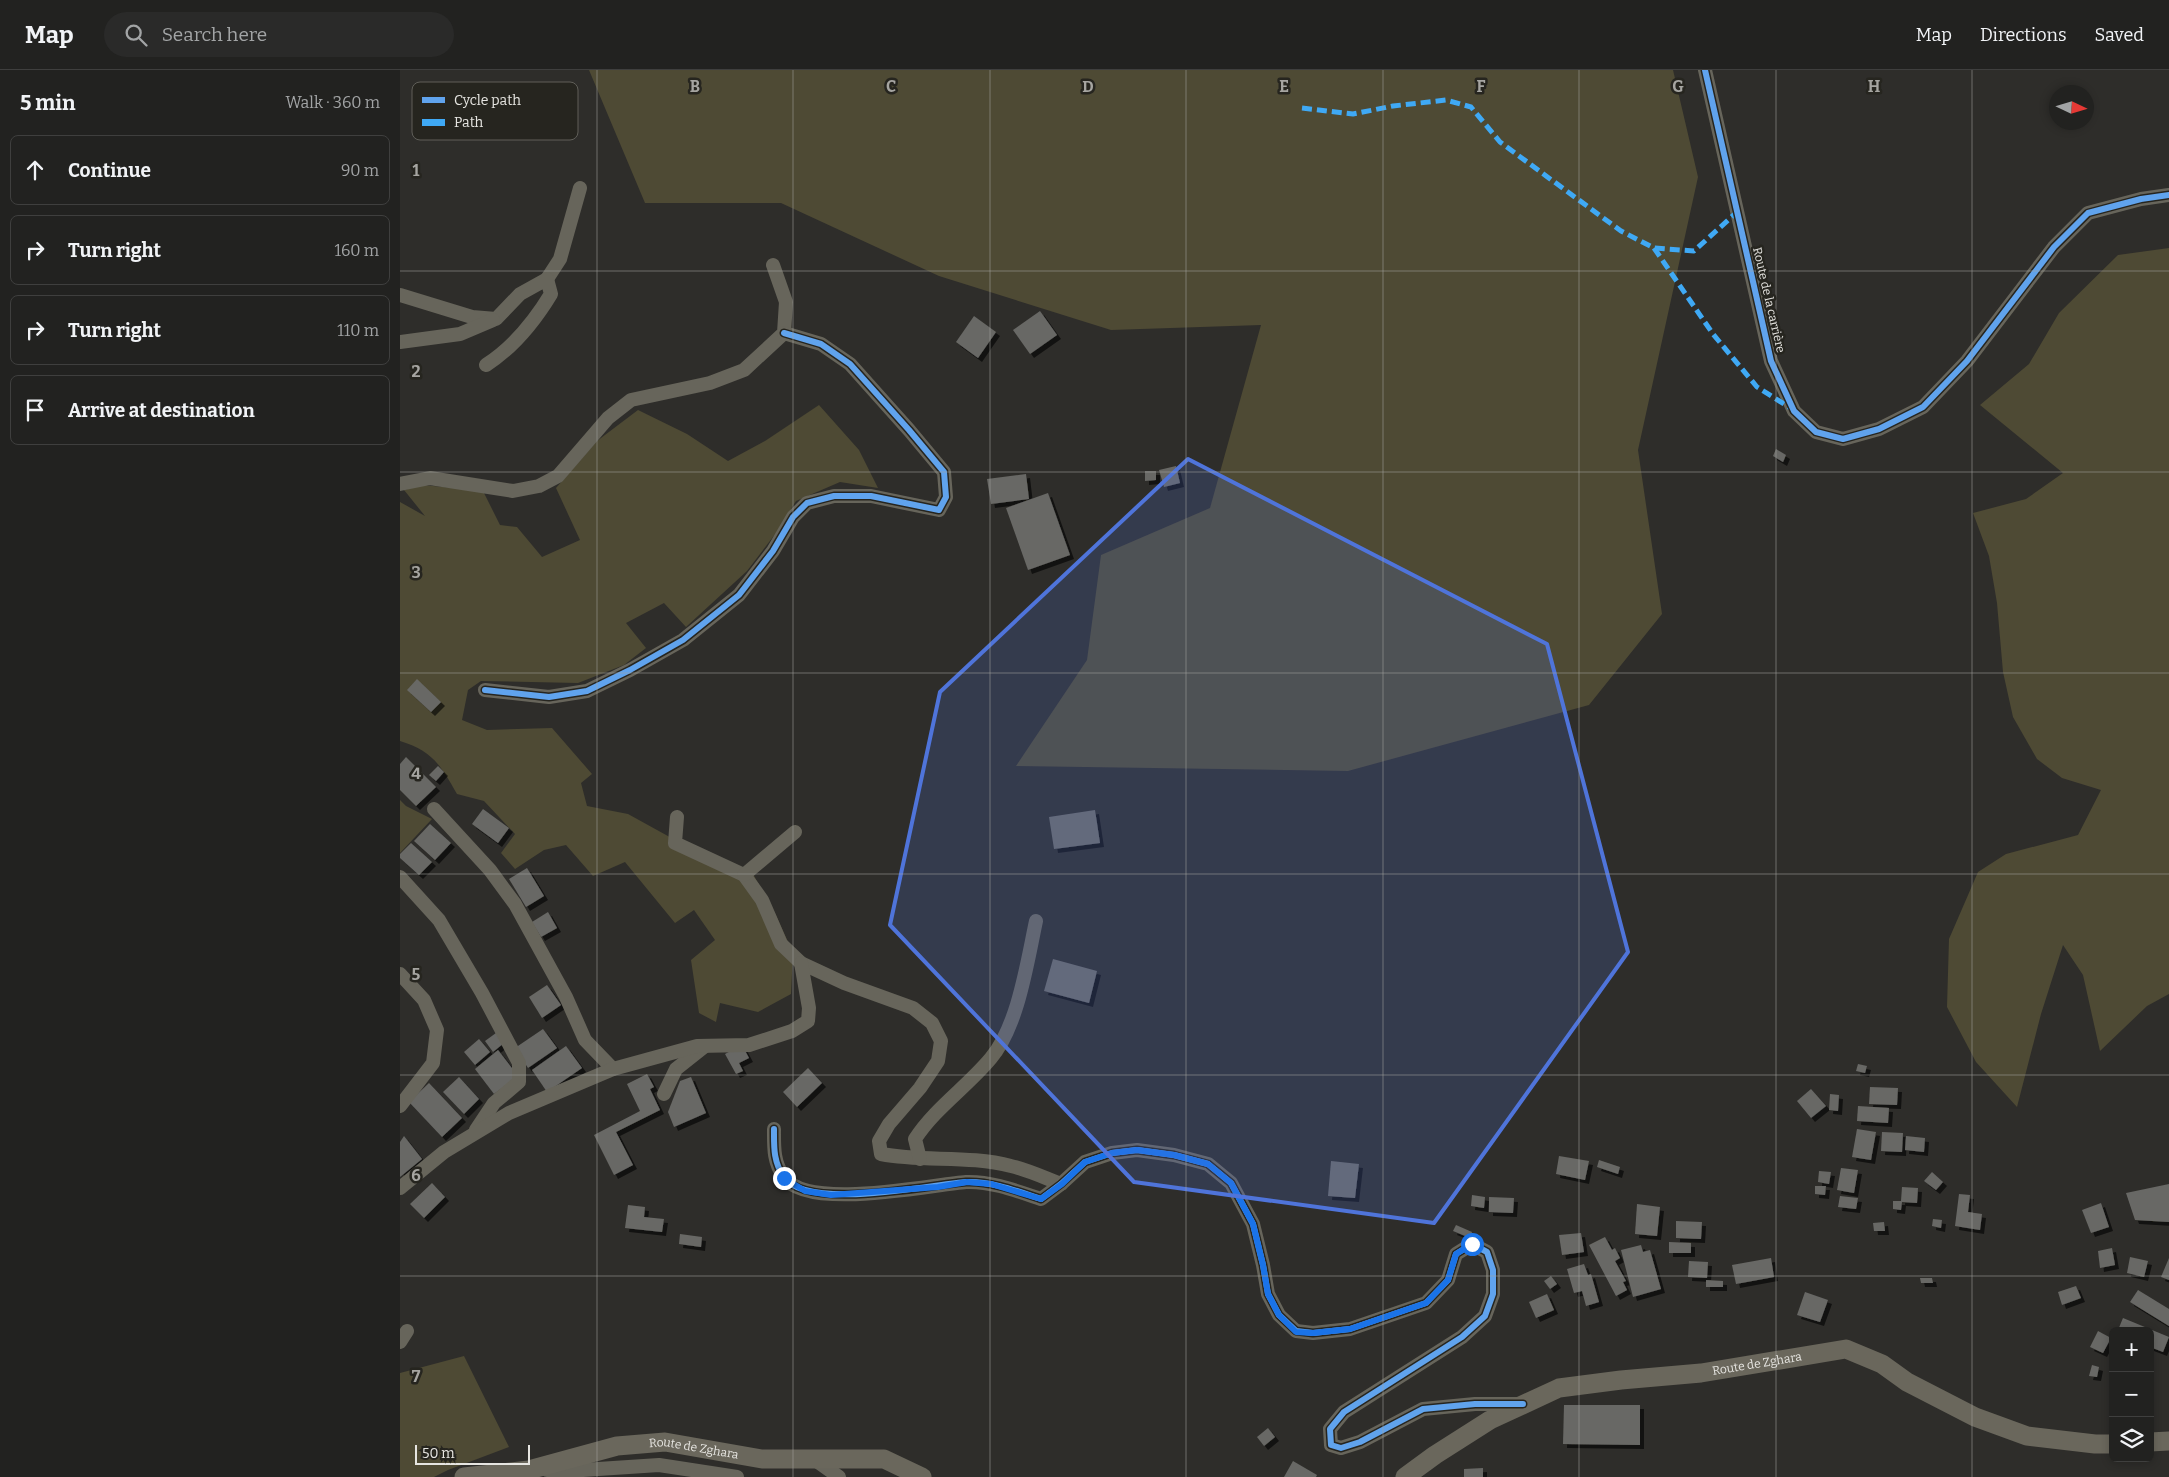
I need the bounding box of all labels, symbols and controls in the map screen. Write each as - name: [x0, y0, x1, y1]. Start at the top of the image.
- search box: [104, 12, 454, 57]
- text: Map: [25, 21, 74, 49]
- icon: search: [122, 21, 150, 49]
- text: Search here: [162, 23, 267, 46]
- text: Map: [1916, 24, 1952, 46]
- text: Directions: [1980, 24, 2067, 46]
- text: Saved: [2095, 24, 2144, 46]
- text: B: [690, 77, 700, 96]
- text: C: [886, 77, 896, 96]
- text: D: [1082, 77, 1094, 96]
- text: E: [1279, 77, 1289, 96]
- text: F: [1477, 77, 1486, 96]
- text: G: [1672, 77, 1684, 96]
- text: H: [1868, 77, 1881, 96]
- legend: [412, 82, 578, 140]
- north arrow: [2049, 85, 2094, 130]
- text: 5 min: [20, 90, 76, 116]
- text: Cycle path: [454, 92, 521, 109]
- text: Walk · 360 m: [286, 93, 380, 112]
- text: Path: [454, 114, 484, 131]
- icon: ahead: [21, 156, 49, 184]
- text: Continue: [68, 159, 151, 182]
- text: 90 m: [341, 161, 379, 180]
- text: 1: [413, 161, 420, 180]
- icon: right: [21, 236, 49, 264]
- text: Turn right: [68, 239, 161, 262]
- text: 160 m: [334, 241, 379, 260]
- street label: Route de la carrière: [1750, 246, 1788, 354]
- icon: right: [21, 316, 49, 344]
- text: Turn right: [68, 319, 161, 342]
- text: 110 m: [337, 321, 379, 340]
- text: 2: [411, 362, 421, 381]
- icon: arrive: [21, 396, 49, 424]
- text: Arrive at destination: [68, 399, 255, 422]
- text: 3: [411, 563, 421, 582]
- text: 4: [411, 764, 421, 783]
- text: 5: [412, 965, 421, 984]
- text: 6: [411, 1166, 421, 1185]
- route end: [773, 1167, 796, 1190]
- route start: [1461, 1233, 1484, 1256]
- map controls: [2109, 1327, 2154, 1462]
- button: +: [2109, 1327, 2154, 1372]
- street label: Route de Zghara: [1711, 1349, 1803, 1378]
- text: 7: [412, 1367, 421, 1386]
- button: −: [2109, 1372, 2154, 1417]
- button: layers: [2109, 1417, 2154, 1462]
- street label: Route de Zghara: [648, 1435, 740, 1462]
- scale bar: [415, 1442, 530, 1465]
- text: 50 m: [422, 1445, 455, 1462]

